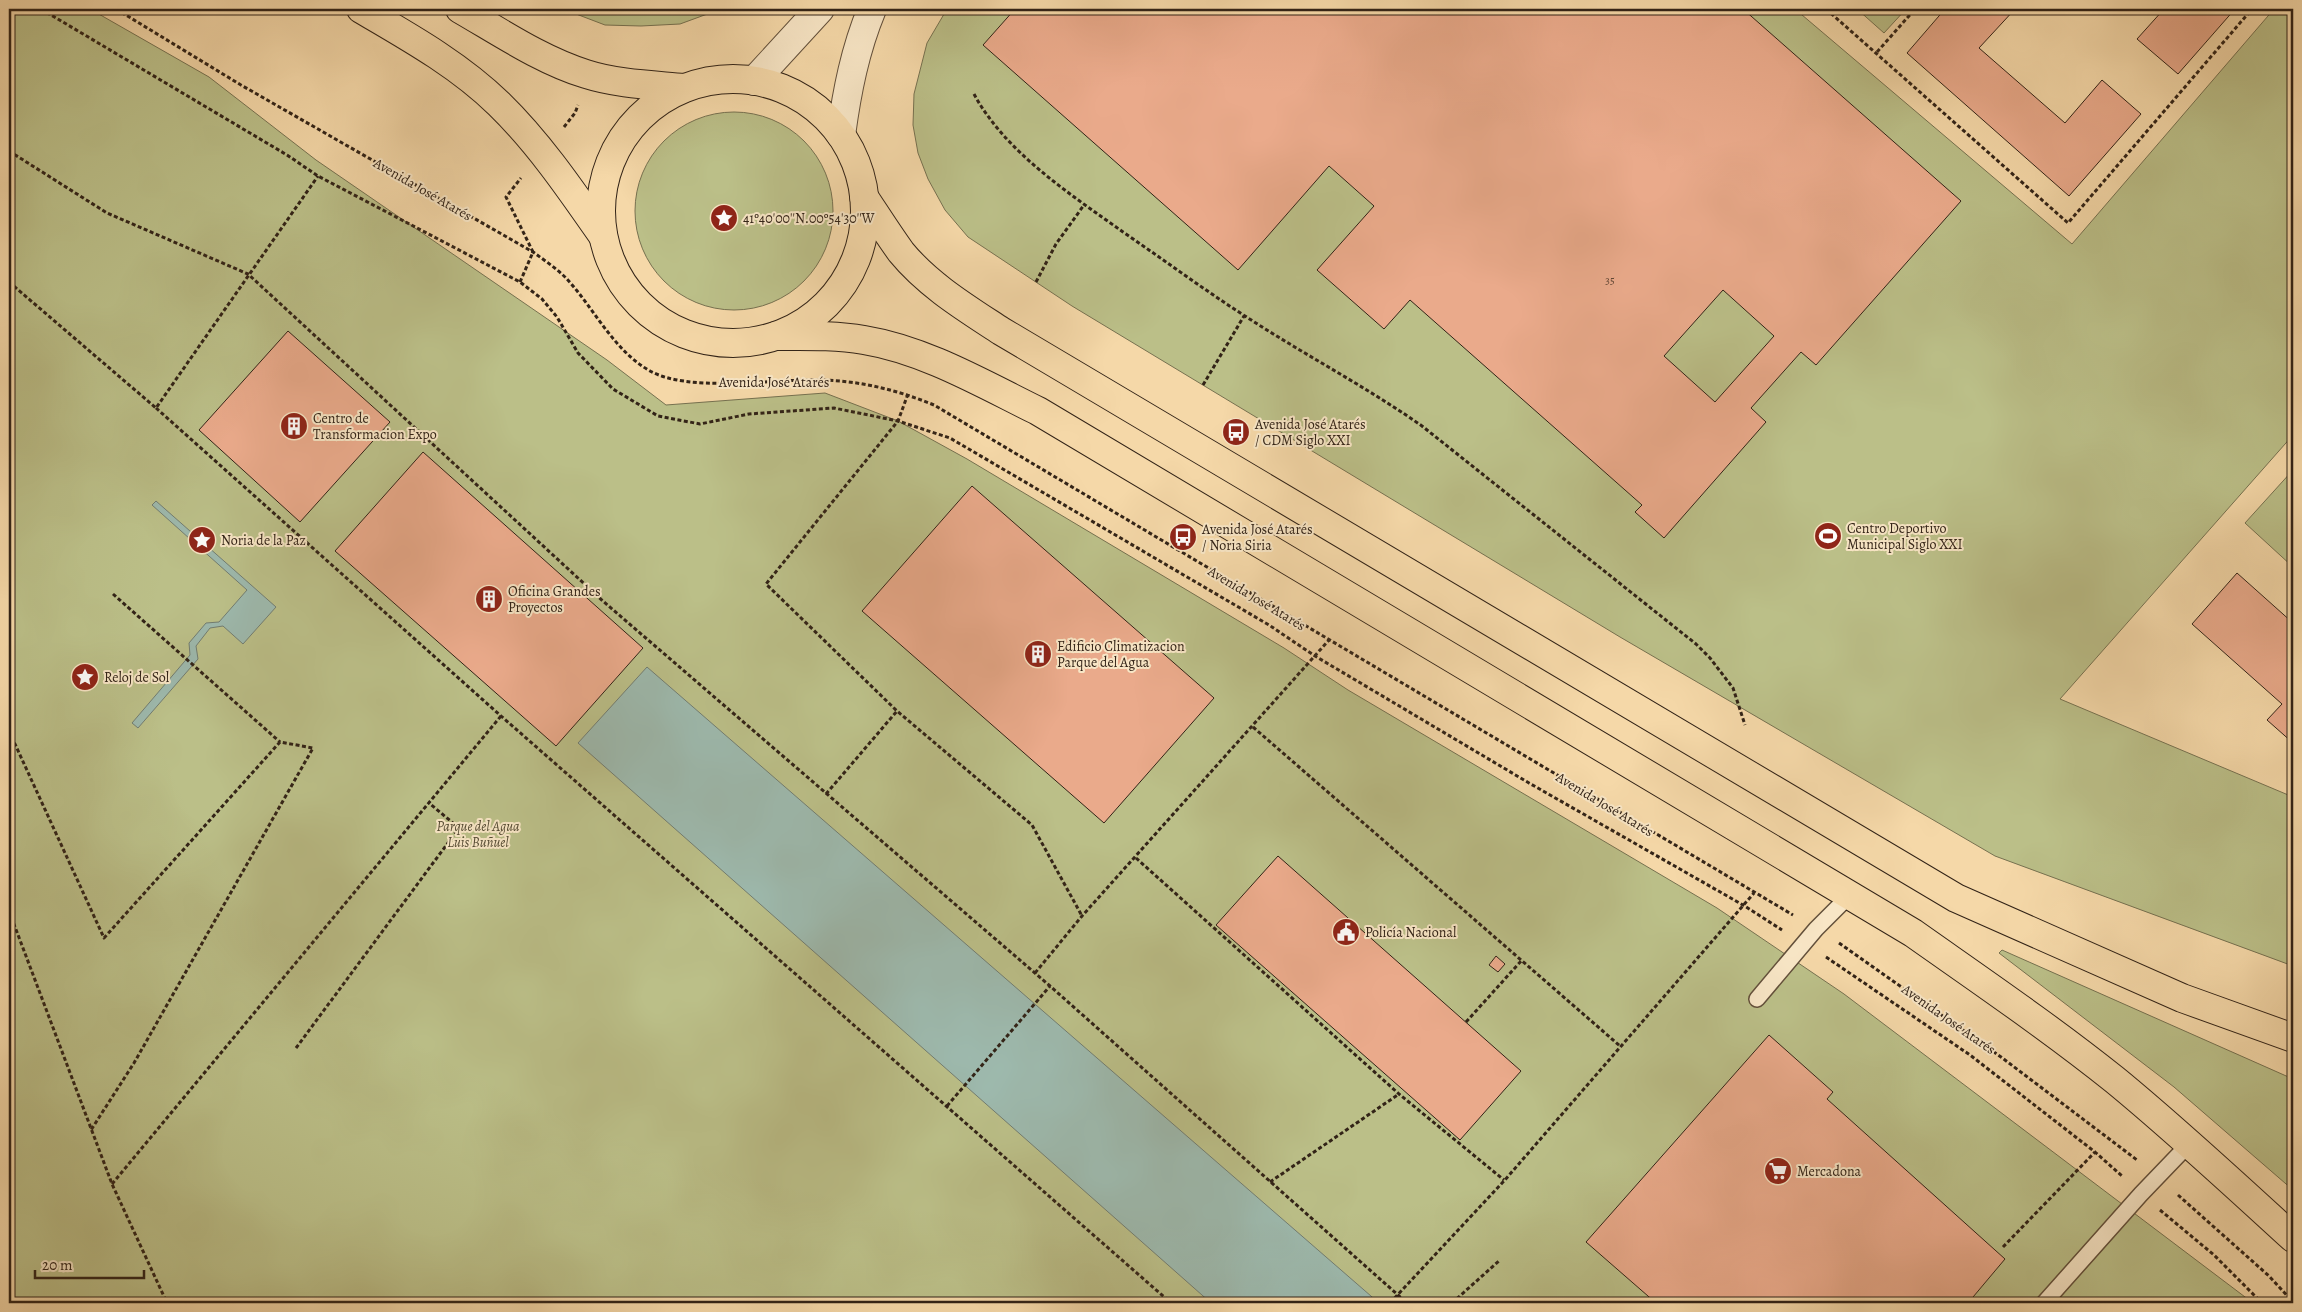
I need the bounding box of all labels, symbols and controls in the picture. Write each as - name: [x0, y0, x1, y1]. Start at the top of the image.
- street label: Avenida José Atarés: [369, 153, 475, 225]
- place icon: 41º40'00''N.00º54'30''W: [709, 203, 739, 233]
- place label: 41º40'00''N.00º54'30''W: [743, 209, 876, 228]
- house number: 35: [1605, 273, 1615, 288]
- street label: Avenida José Atarés: [718, 373, 829, 392]
- place label: Centro de Transformacion Expo: [313, 409, 437, 444]
- building icon: Centro de Transformacion Expo: [279, 411, 309, 441]
- place label: Avenida José Atarés / CDM Siglo XXI: [1254, 415, 1366, 450]
- bus stop icon: Avenida José Atarés / CDM Siglo XXI: [1221, 417, 1251, 447]
- place label: Centro Deportivo Municipal Siglo XXI: [1847, 519, 1963, 554]
- place label: Avenida José Atarés / Noria Siria: [1201, 520, 1313, 555]
- sports icon: Centro Deportivo Municipal Siglo XXI: [1813, 521, 1843, 551]
- bus stop icon: Avenida José Atarés / Noria Siria: [1168, 522, 1198, 552]
- place icon: Noria de la Paz: [187, 525, 217, 555]
- place label: Noria de la Paz: [221, 531, 306, 550]
- street label: Avenida José Atarés: [1204, 561, 1309, 635]
- place label: Oficina Grandes Proyectos: [508, 582, 601, 617]
- building icon: Oficina Grandes Proyectos: [474, 584, 504, 614]
- place label: Edificio Climatizacion Parque del Agua: [1057, 637, 1185, 672]
- building icon: Edificio Climatizacion Parque del Agua: [1023, 639, 1053, 669]
- place icon: Reloj de Sol: [70, 662, 100, 692]
- place label: Reloj de Sol: [104, 668, 170, 687]
- street label: Avenida José Atarés: [1552, 767, 1657, 841]
- park label: Parque del Agua Luis Buñuel: [437, 817, 520, 852]
- public building icon: Policía Nacional: [1331, 917, 1361, 947]
- place label: Policía Nacional: [1365, 923, 1457, 942]
- street label: Avenida José Atarés: [1897, 979, 2000, 1059]
- supermarket icon: Mercadona: [1763, 1156, 1793, 1186]
- place label: Mercadona: [1797, 1162, 1862, 1181]
- scale bar: [35, 1247, 144, 1279]
- text: 20 m: [42, 1255, 73, 1275]

